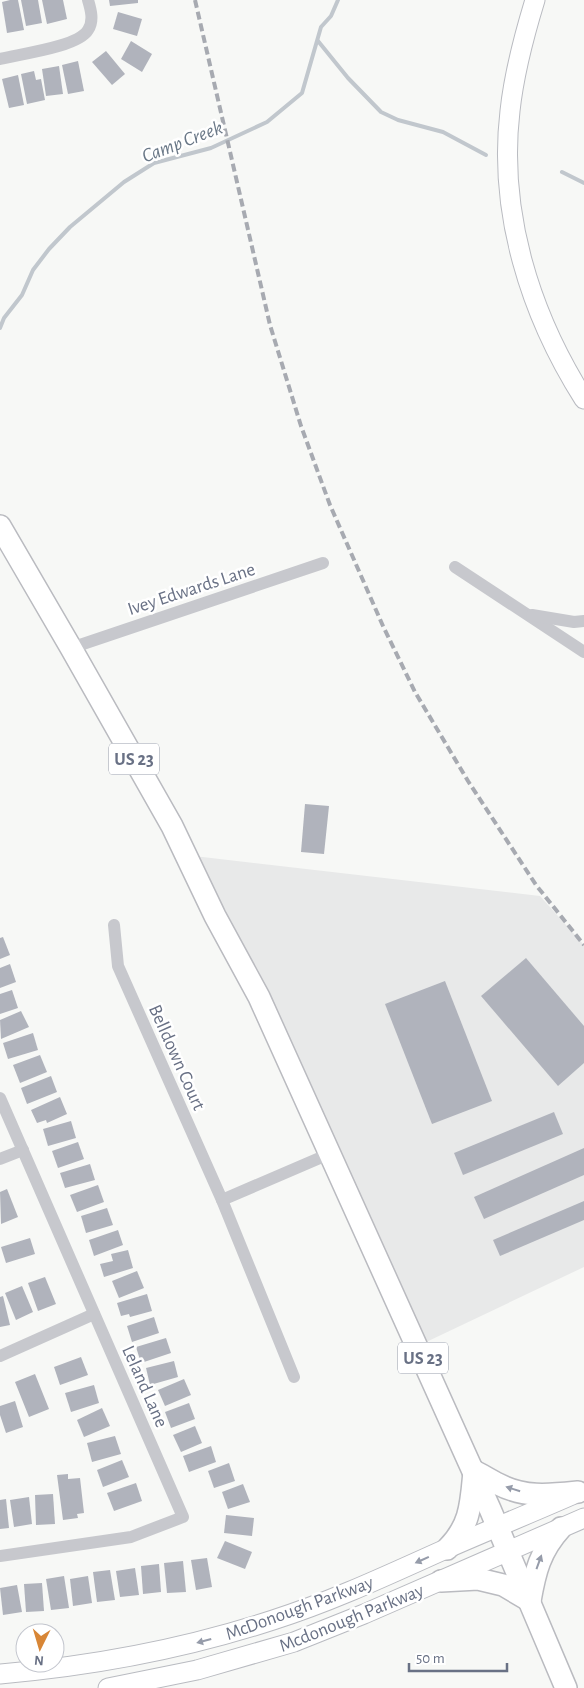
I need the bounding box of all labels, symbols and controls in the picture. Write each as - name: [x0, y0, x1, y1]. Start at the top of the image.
- water label: Camp Creek: [139, 117, 226, 166]
- street label: Ivey Edwards Lane: [125, 560, 258, 619]
- road number: US 23: [109, 744, 159, 774]
- street label: Belldown Court: [145, 1002, 208, 1113]
- road number: US 23: [398, 1342, 448, 1374]
- street label: Leland Lane: [118, 1343, 171, 1430]
- one-way arrow: [505, 1485, 520, 1493]
- one-way arrow: [535, 1554, 543, 1569]
- one-way arrow: [415, 1556, 429, 1564]
- street label: McDonough Parkway: [223, 1573, 376, 1644]
- street label: Mcdonough Parkway: [277, 1581, 426, 1656]
- north arrow: [15, 1623, 65, 1673]
- one-way arrow: [196, 1637, 211, 1645]
- scale bar: [409, 1640, 506, 1672]
- text: 50 m: [416, 1651, 445, 1666]
- text: N: [33, 1653, 44, 1667]

